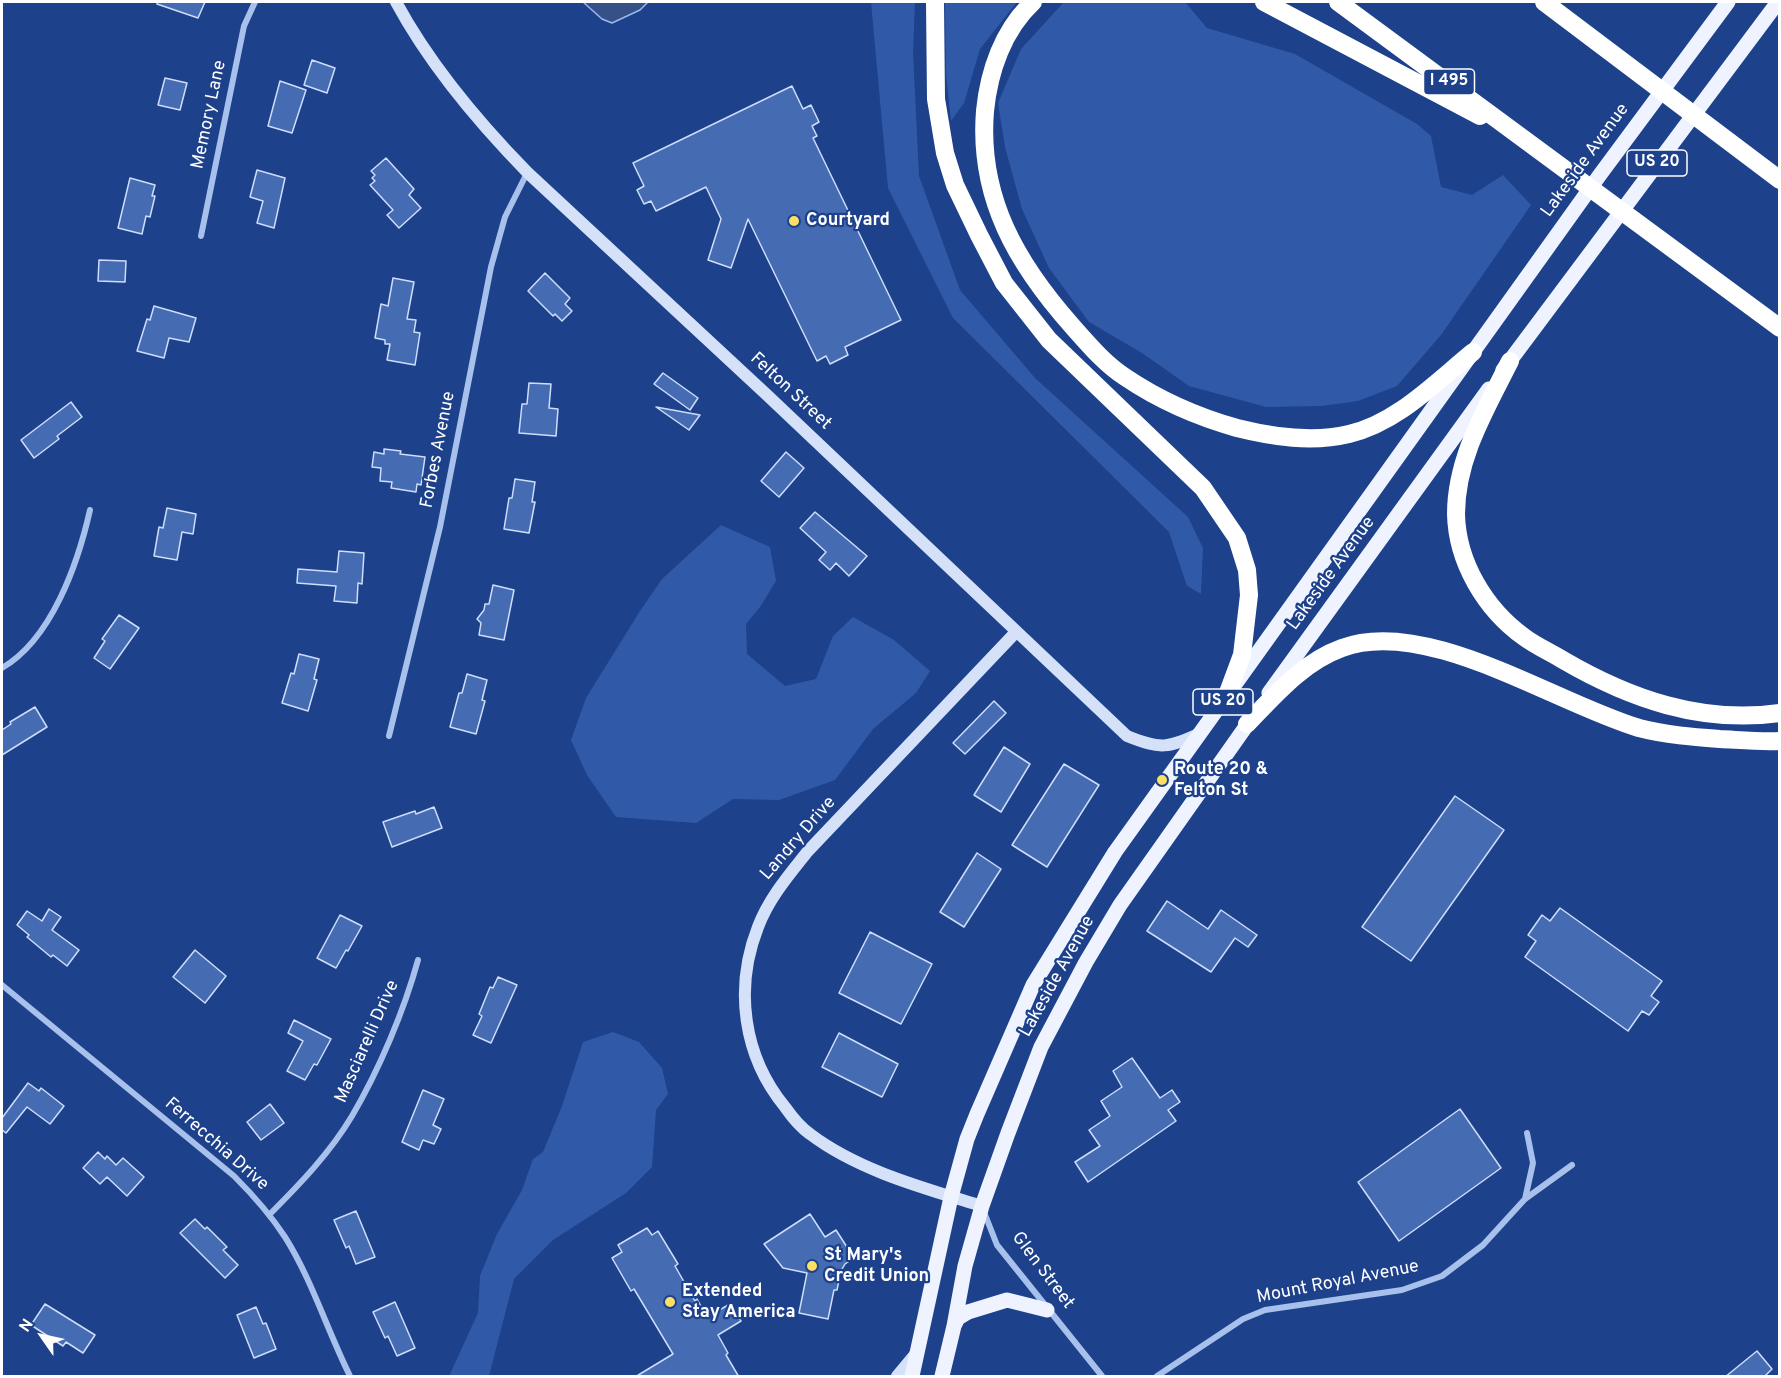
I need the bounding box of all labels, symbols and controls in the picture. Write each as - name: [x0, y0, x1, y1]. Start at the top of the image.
- street label: Memory Lane: [188, 59, 232, 171]
- road number: I 495: [1424, 69, 1474, 95]
- street label: Lakeside Avenue: [1538, 100, 1634, 222]
- road number: US 20: [1627, 150, 1687, 176]
- place label: Courtyard: [806, 210, 890, 232]
- marker: Courtyard: [787, 214, 801, 228]
- street label: Felton Street: [745, 349, 835, 435]
- street label: Forbes Avenue: [417, 390, 461, 510]
- street label: Lakeside Avenue: [1284, 513, 1380, 635]
- road number: US 20: [1193, 689, 1253, 715]
- place label: Route 20 & Felton St: [1174, 759, 1268, 802]
- marker: Route 20 & Felton St: [1155, 773, 1169, 787]
- street label: Landry Drive: [757, 793, 841, 885]
- street label: Lakeside Avenue: [1016, 913, 1100, 1041]
- street label: Masciarelli Drive: [331, 977, 405, 1107]
- street label: Ferrecchia Drive: [159, 1094, 273, 1196]
- street label: Glen Street: [1006, 1228, 1078, 1314]
- place label: St Mary's Credit Union: [824, 1245, 929, 1288]
- street label: Mount Royal Avenue: [1255, 1257, 1421, 1309]
- marker: St Mary's Credit Union: [805, 1259, 819, 1273]
- place label: Extended Stay America: [682, 1281, 795, 1324]
- marker: Extended Stay America: [663, 1295, 677, 1309]
- north arrow: [12, 1306, 72, 1366]
- text: N: [16, 1316, 39, 1336]

